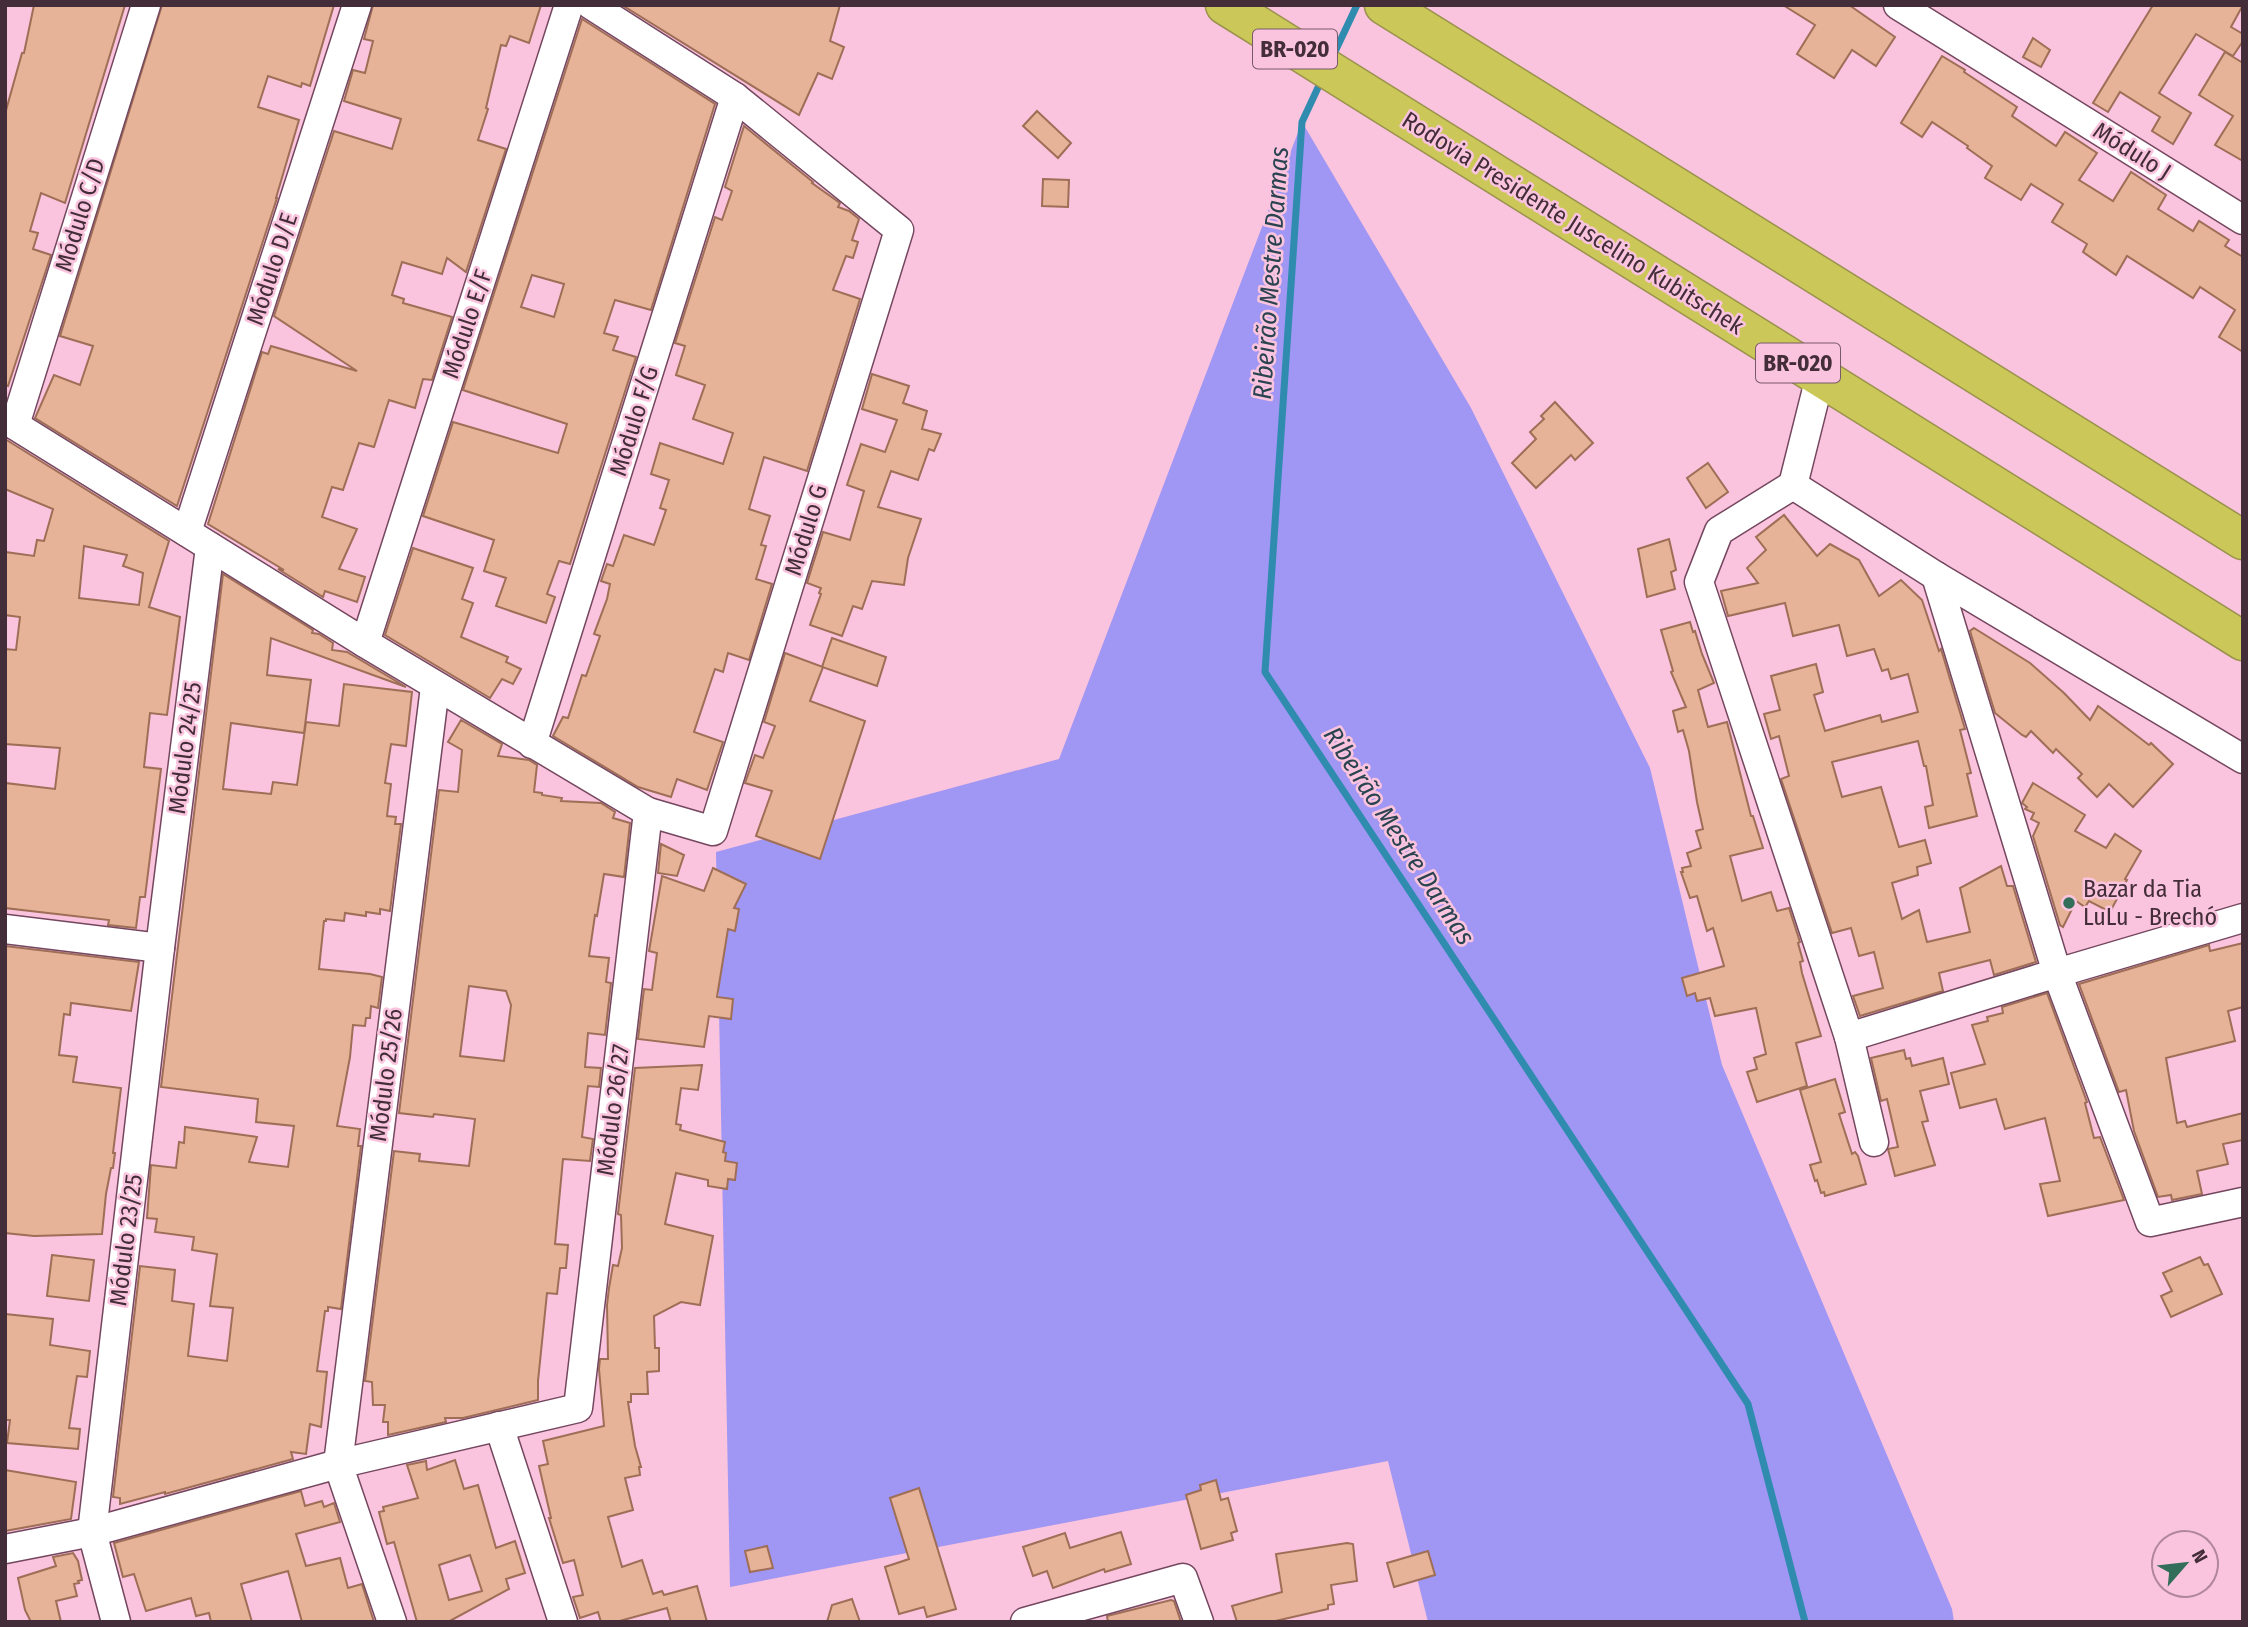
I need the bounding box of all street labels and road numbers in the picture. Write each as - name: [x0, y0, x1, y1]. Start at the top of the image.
- road number: BR-020: [1253, 30, 1337, 68]
- street label: Rodovia Presidente Juscelino Kubitschek: [1397, 106, 1750, 341]
- street label: Módulo J: [2088, 116, 2176, 186]
- street label: Módulo C/D: [50, 155, 110, 275]
- street label: Módulo D/E: [241, 209, 303, 329]
- street label: Módulo E/F: [436, 266, 498, 382]
- road number: BR-020: [1756, 344, 1840, 382]
- street label: Módulo F/G: [604, 363, 664, 479]
- street label: Módulo G: [779, 481, 833, 579]
- street label: Módulo 24/25: [163, 680, 207, 816]
- street label: Módulo 25/26: [364, 1007, 408, 1143]
- street label: Módulo 26/27: [591, 1043, 635, 1177]
- street label: Módulo 23/25: [104, 1173, 148, 1307]

